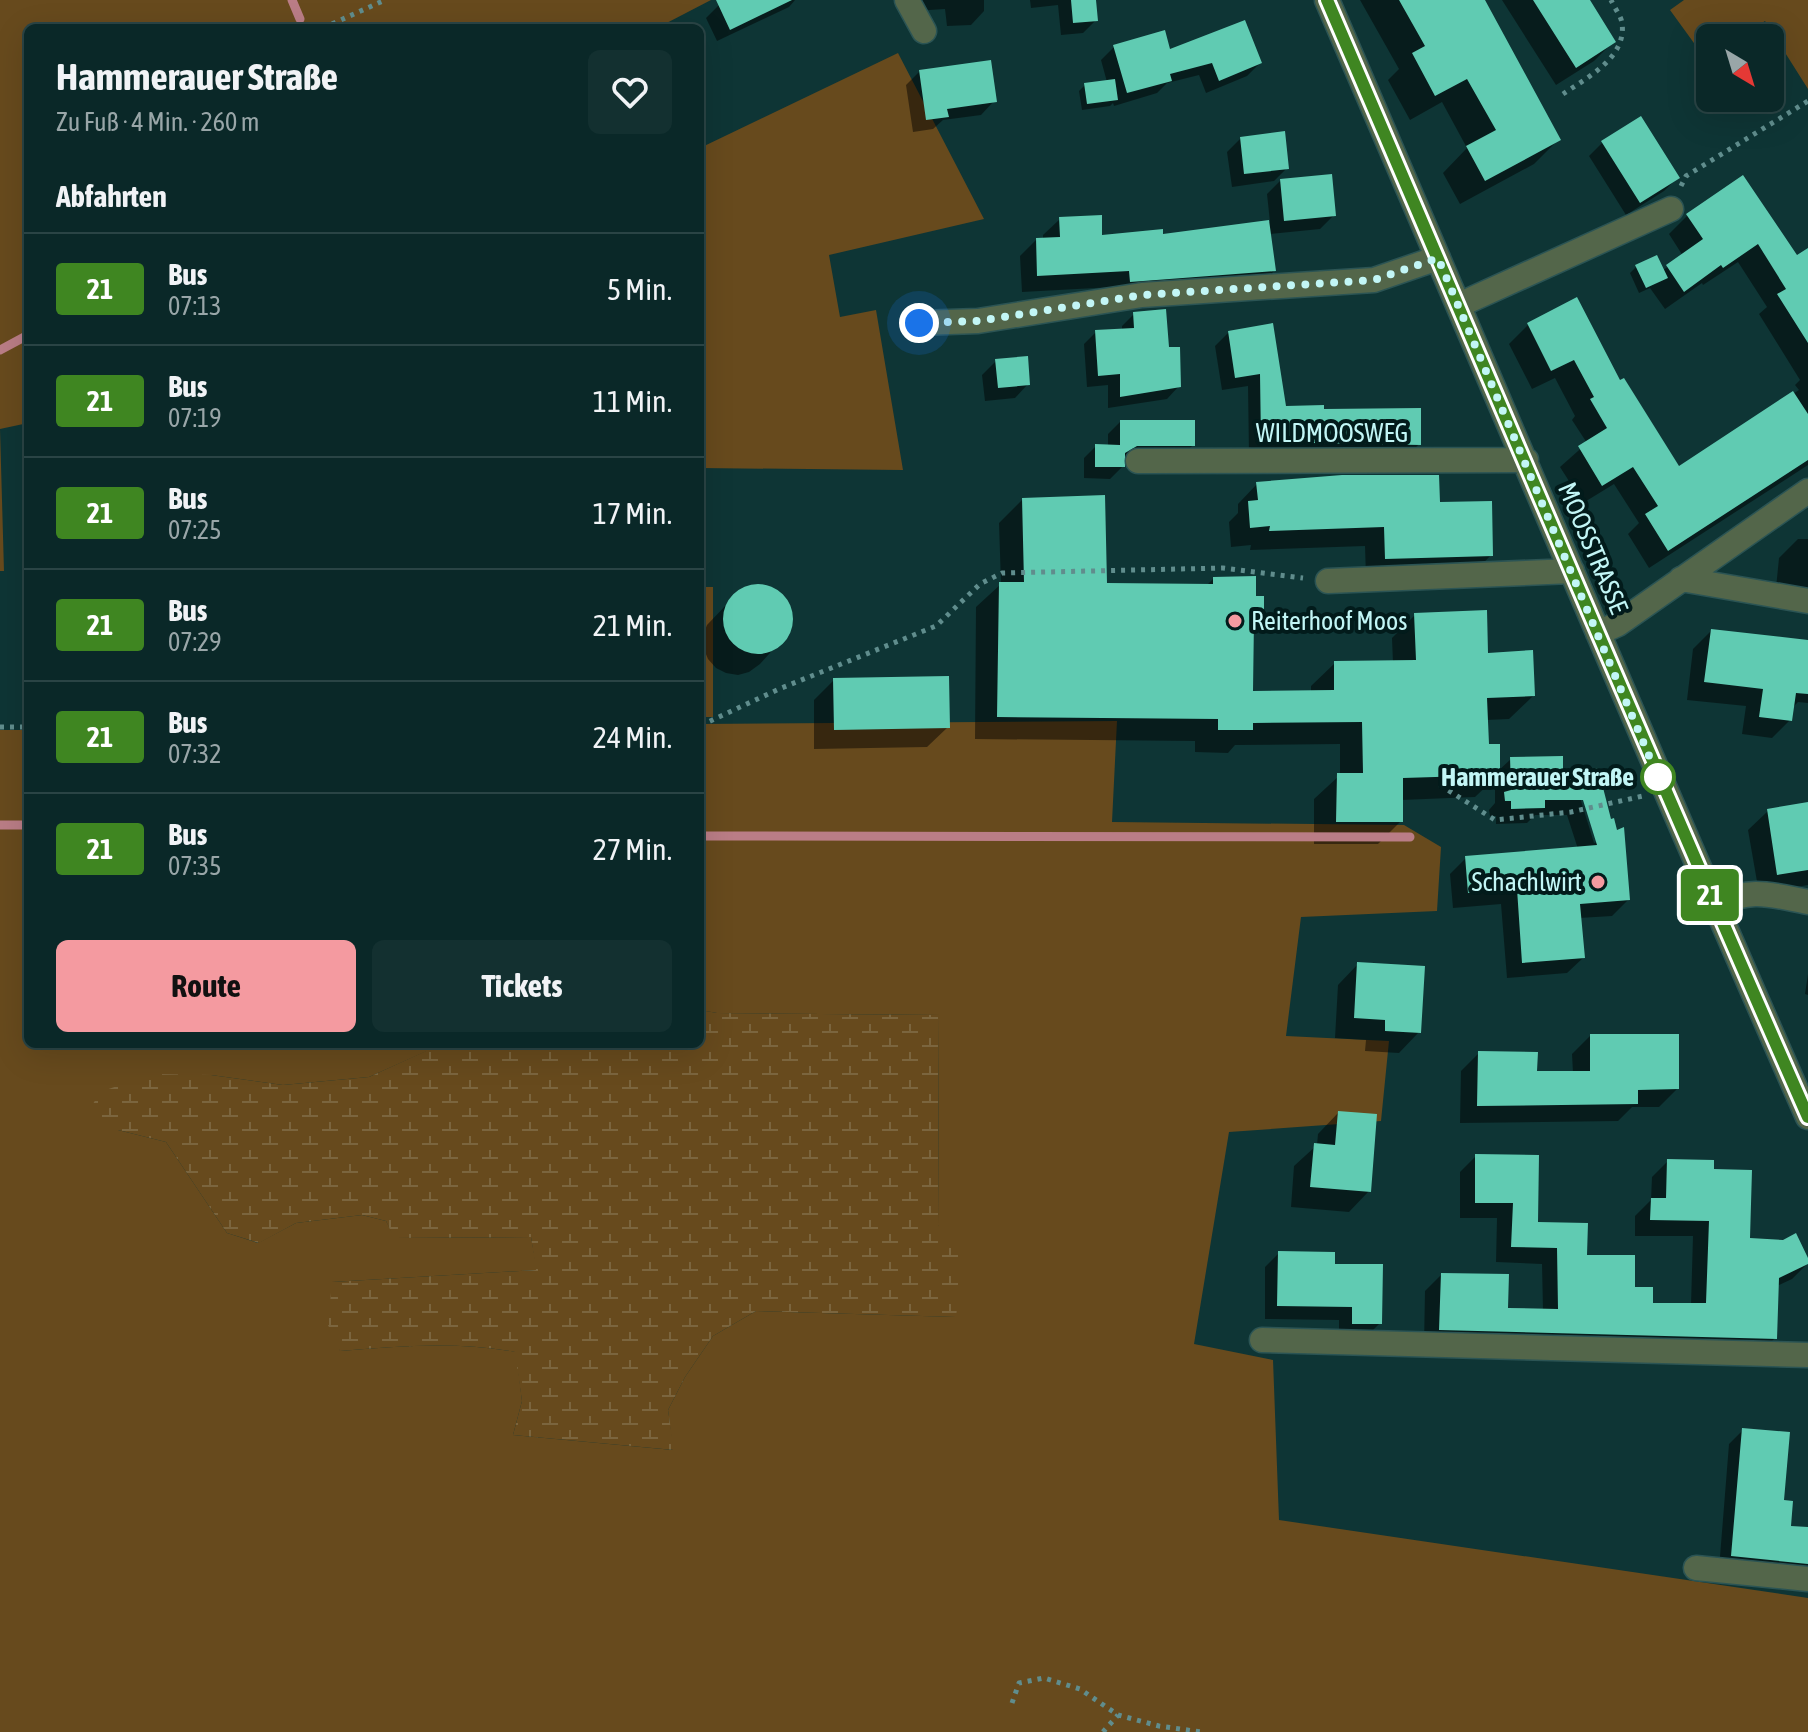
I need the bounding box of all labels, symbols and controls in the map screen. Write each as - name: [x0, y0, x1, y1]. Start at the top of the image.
- north arrow: [1696, 24, 1784, 112]
- map controls: [1696, 24, 1784, 112]
- button: heart: [588, 50, 672, 134]
- text: Hammerauer Straße: [56, 55, 338, 98]
- text: Zu Fuß · 4 Min. · 260 m: [56, 107, 260, 137]
- text: Abfahrten: [56, 179, 167, 213]
- text: Bus: [168, 257, 207, 291]
- text: 5 Min.: [607, 272, 672, 306]
- text: 21: [87, 273, 113, 305]
- text: 07:13: [168, 291, 222, 321]
- your location: [899, 303, 939, 343]
- text: Bus: [168, 369, 207, 403]
- text: 11 Min.: [593, 384, 672, 418]
- text: 21: [87, 385, 113, 417]
- text: 07:19: [168, 403, 222, 433]
- street label: WILDMOOSWEG: [1256, 418, 1408, 448]
- street label: MOOSSTRASSE: [1552, 478, 1634, 618]
- text: Bus: [168, 481, 207, 515]
- text: 17 Min.: [593, 496, 672, 530]
- text: 21: [87, 497, 113, 529]
- text: 07:25: [168, 515, 222, 545]
- text: Bus: [168, 593, 207, 627]
- place label: Reiterhoof Moos: [1251, 606, 1407, 636]
- text: 21 Min.: [593, 608, 672, 642]
- text: 21: [87, 609, 113, 641]
- marker: Reiterhoof Moos: [1226, 612, 1244, 630]
- text: 07:29: [168, 627, 222, 657]
- text: Bus: [168, 705, 207, 739]
- text: 24 Min.: [593, 720, 672, 754]
- text: 21: [87, 721, 113, 753]
- text: 07:32: [168, 739, 222, 769]
- marker: Hammerauer Straße: [1641, 760, 1675, 794]
- place label: Hammerauer Straße: [1441, 762, 1634, 792]
- text: Bus: [168, 817, 207, 851]
- text: 27 Min.: [593, 832, 672, 866]
- text: 21: [87, 833, 113, 865]
- text: 07:35: [168, 851, 222, 881]
- place label: Schachlwirt: [1471, 867, 1582, 897]
- line badge: 21: [1674, 869, 1746, 921]
- marker: Schachlwirt: [1589, 873, 1607, 891]
- text: 21: [1697, 879, 1723, 911]
- button: Route: [56, 940, 356, 1032]
- button: Tickets: [372, 940, 672, 1032]

